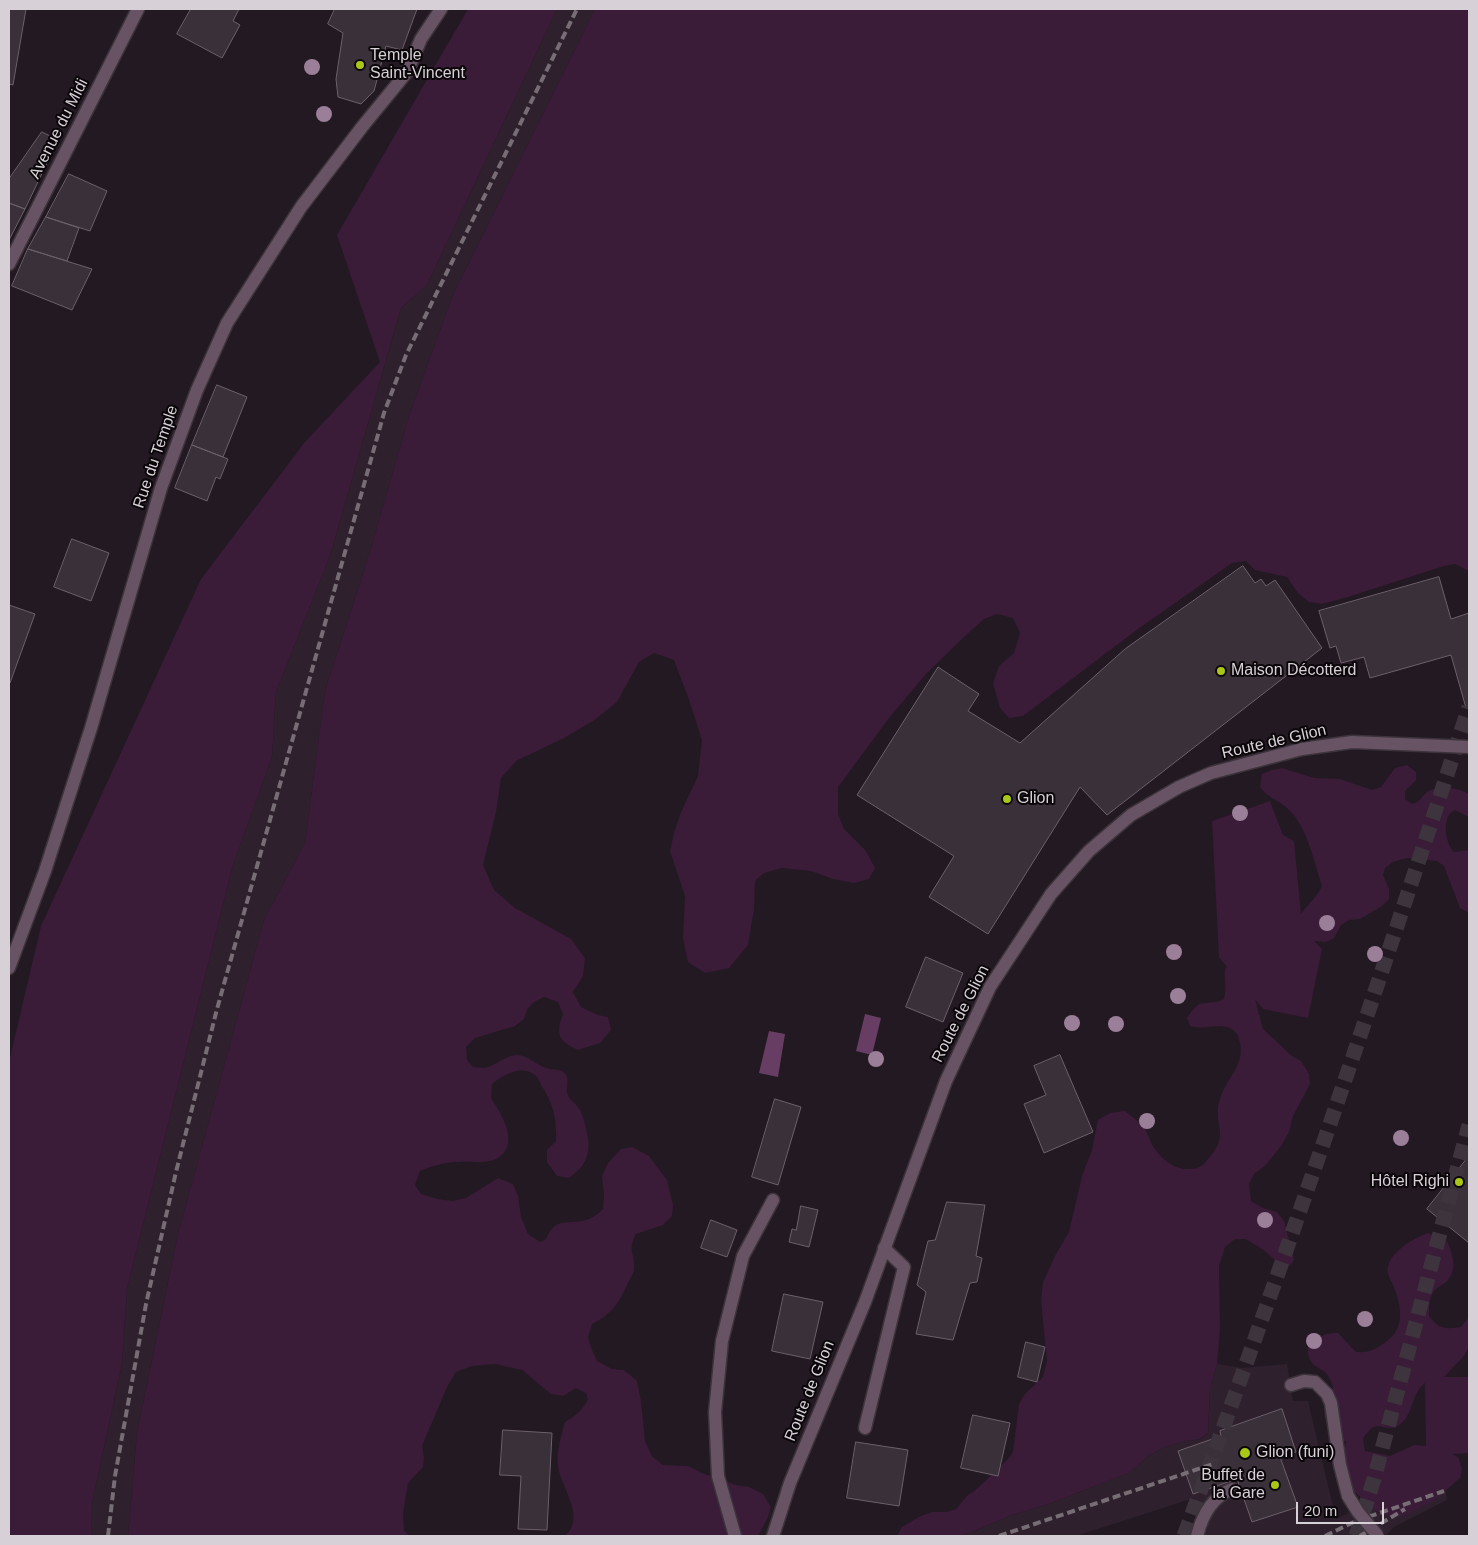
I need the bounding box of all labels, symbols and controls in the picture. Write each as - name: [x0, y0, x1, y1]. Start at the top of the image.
- place label: Temple Saint-Vincent: [370, 46, 465, 84]
- marker: Temple Saint-Vincent: [354, 59, 366, 71]
- street label: Avenue du Midi: [25, 76, 93, 182]
- street label: Rue du Temple: [129, 403, 183, 511]
- place label: Maison Décotterd: [1231, 661, 1356, 681]
- marker: Maison Décotterd: [1215, 665, 1227, 677]
- street label: Route de Glion: [1220, 721, 1328, 763]
- place label: Glion: [1017, 789, 1054, 809]
- marker: Glion: [1001, 793, 1013, 805]
- street label: Route de Glion: [928, 962, 994, 1066]
- place label: Hôtel Righi: [1371, 1172, 1449, 1192]
- marker: Hôtel Righi: [1453, 1176, 1465, 1188]
- street label: Route de Glion: [781, 1338, 839, 1444]
- place label: Glion (funi): [1256, 1443, 1334, 1463]
- marker: Glion (funi): [1238, 1446, 1252, 1460]
- place label: Buffet de la Gare: [1201, 1466, 1265, 1504]
- marker: Buffet de la Gare: [1269, 1479, 1281, 1491]
- scale bar: [1298, 1492, 1386, 1524]
- text: 20 m: [1304, 1502, 1337, 1519]

